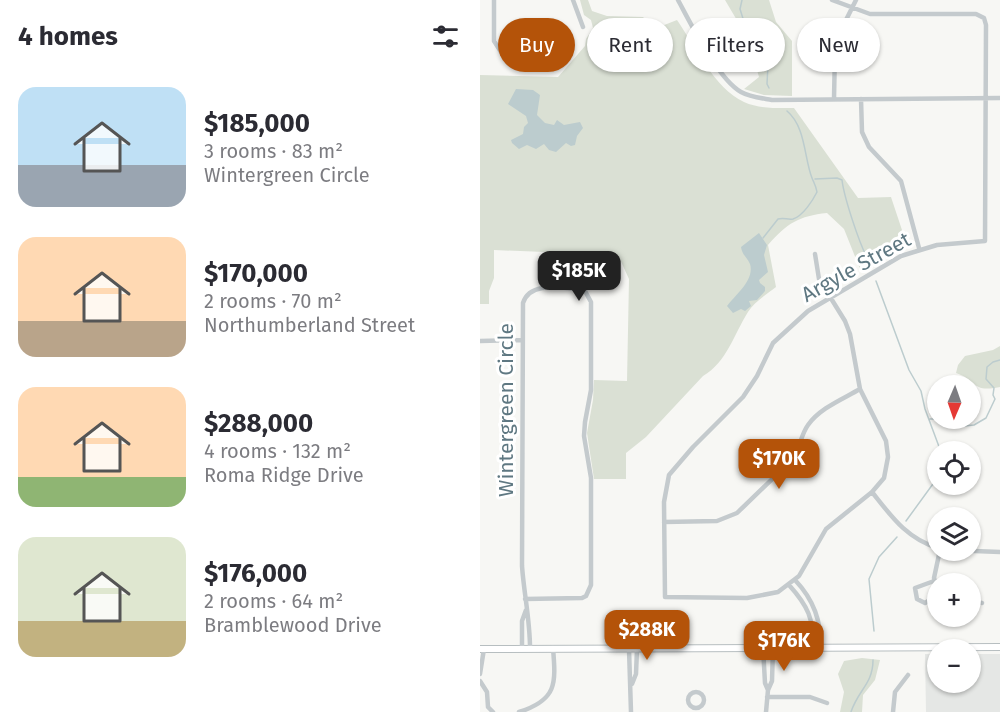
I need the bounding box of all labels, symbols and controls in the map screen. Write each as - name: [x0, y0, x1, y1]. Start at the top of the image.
- chip: Buy: [498, 18, 575, 72]
- chip: Rent: [587, 18, 673, 72]
- chip: Filters: [685, 18, 785, 72]
- chip: New: [797, 18, 880, 72]
- icon: filters: [429, 20, 462, 53]
- text: 4 homes: [18, 21, 118, 52]
- text: $185,000: [204, 108, 310, 139]
- icon: home: [66, 111, 138, 183]
- text: 3 rooms · 83 m²: [204, 139, 343, 163]
- text: Wintergreen Circle: [204, 163, 370, 187]
- street label: Argyle Street: [797, 226, 916, 308]
- pin: $185K: [537, 251, 621, 302]
- text: $170,000: [204, 258, 308, 289]
- text: $185K: [552, 258, 606, 282]
- icon: home: [66, 261, 138, 333]
- text: 2 rooms · 70 m²: [204, 289, 342, 313]
- text: Northumberland Street: [204, 313, 415, 337]
- street label: Wintergreen Circle: [493, 323, 519, 497]
- north arrow: [927, 375, 981, 429]
- map controls: [927, 375, 981, 693]
- text: $288,000: [204, 408, 313, 439]
- icon: home: [66, 411, 138, 483]
- text: 4 rooms · 132 m²: [204, 439, 351, 463]
- pin: $170K: [737, 439, 821, 490]
- button: locate: [927, 441, 981, 495]
- text: $170K: [752, 446, 806, 470]
- text: Roma Ridge Drive: [204, 463, 364, 487]
- button: layers: [927, 507, 981, 561]
- text: $176,000: [204, 558, 307, 589]
- icon: home: [66, 561, 138, 633]
- button: +: [927, 573, 981, 627]
- text: 2 rooms · 64 m²: [204, 589, 343, 613]
- pin: $288K: [605, 610, 689, 661]
- text: Bramblewood Drive: [204, 613, 382, 637]
- text: $288K: [618, 617, 676, 641]
- pin: $176K: [742, 621, 826, 672]
- text: $176K: [758, 628, 810, 652]
- button: −: [927, 639, 981, 693]

